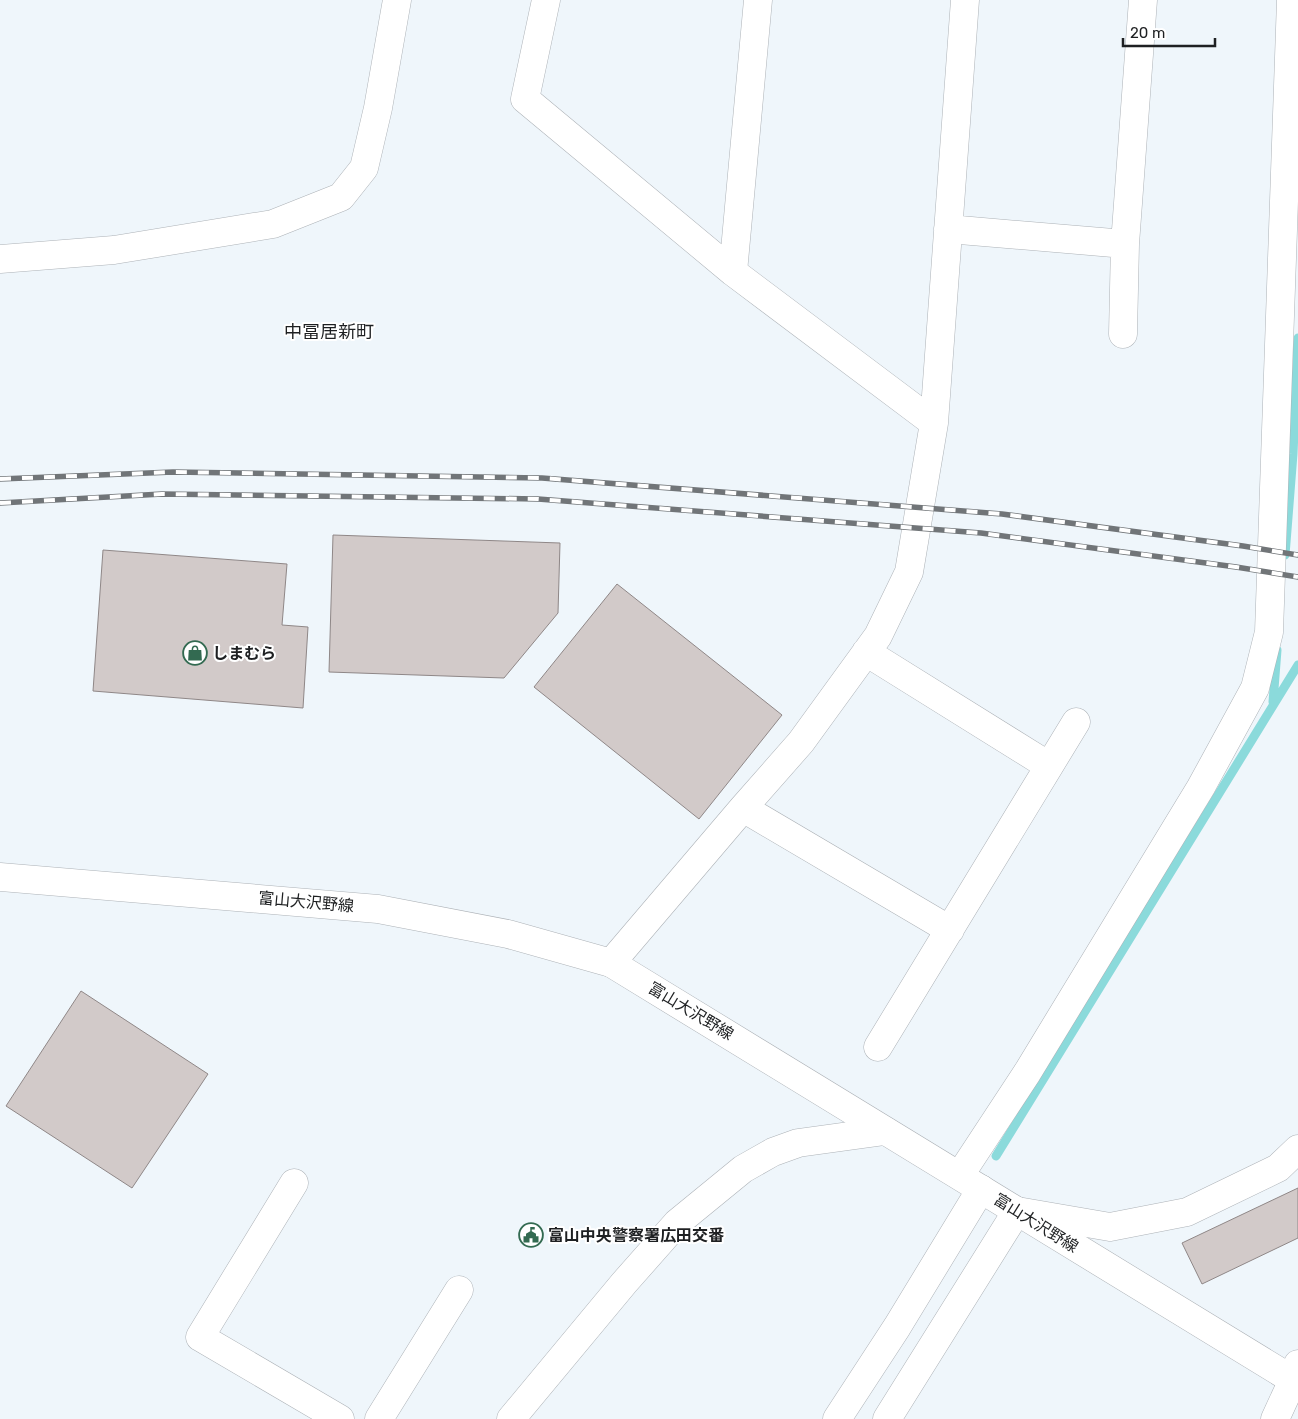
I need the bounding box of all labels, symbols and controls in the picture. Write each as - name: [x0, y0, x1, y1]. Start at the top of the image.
- scale bar: [1123, 15, 1216, 47]
- text: 20 m: [1130, 24, 1165, 42]
- district label: 中冨居新町: [284, 321, 374, 343]
- shop icon: しまむら: [182, 640, 208, 666]
- place label: しまむら: [212, 644, 276, 663]
- street label: 富山大沢野線: [257, 888, 355, 916]
- street label: 富山大沢野線: [645, 978, 737, 1044]
- street label: 富山大沢野線: [990, 1190, 1082, 1256]
- public building icon: 富山中央警察署広田交番: [518, 1222, 544, 1248]
- place label: 富山中央警察署広田交番: [548, 1226, 724, 1245]

